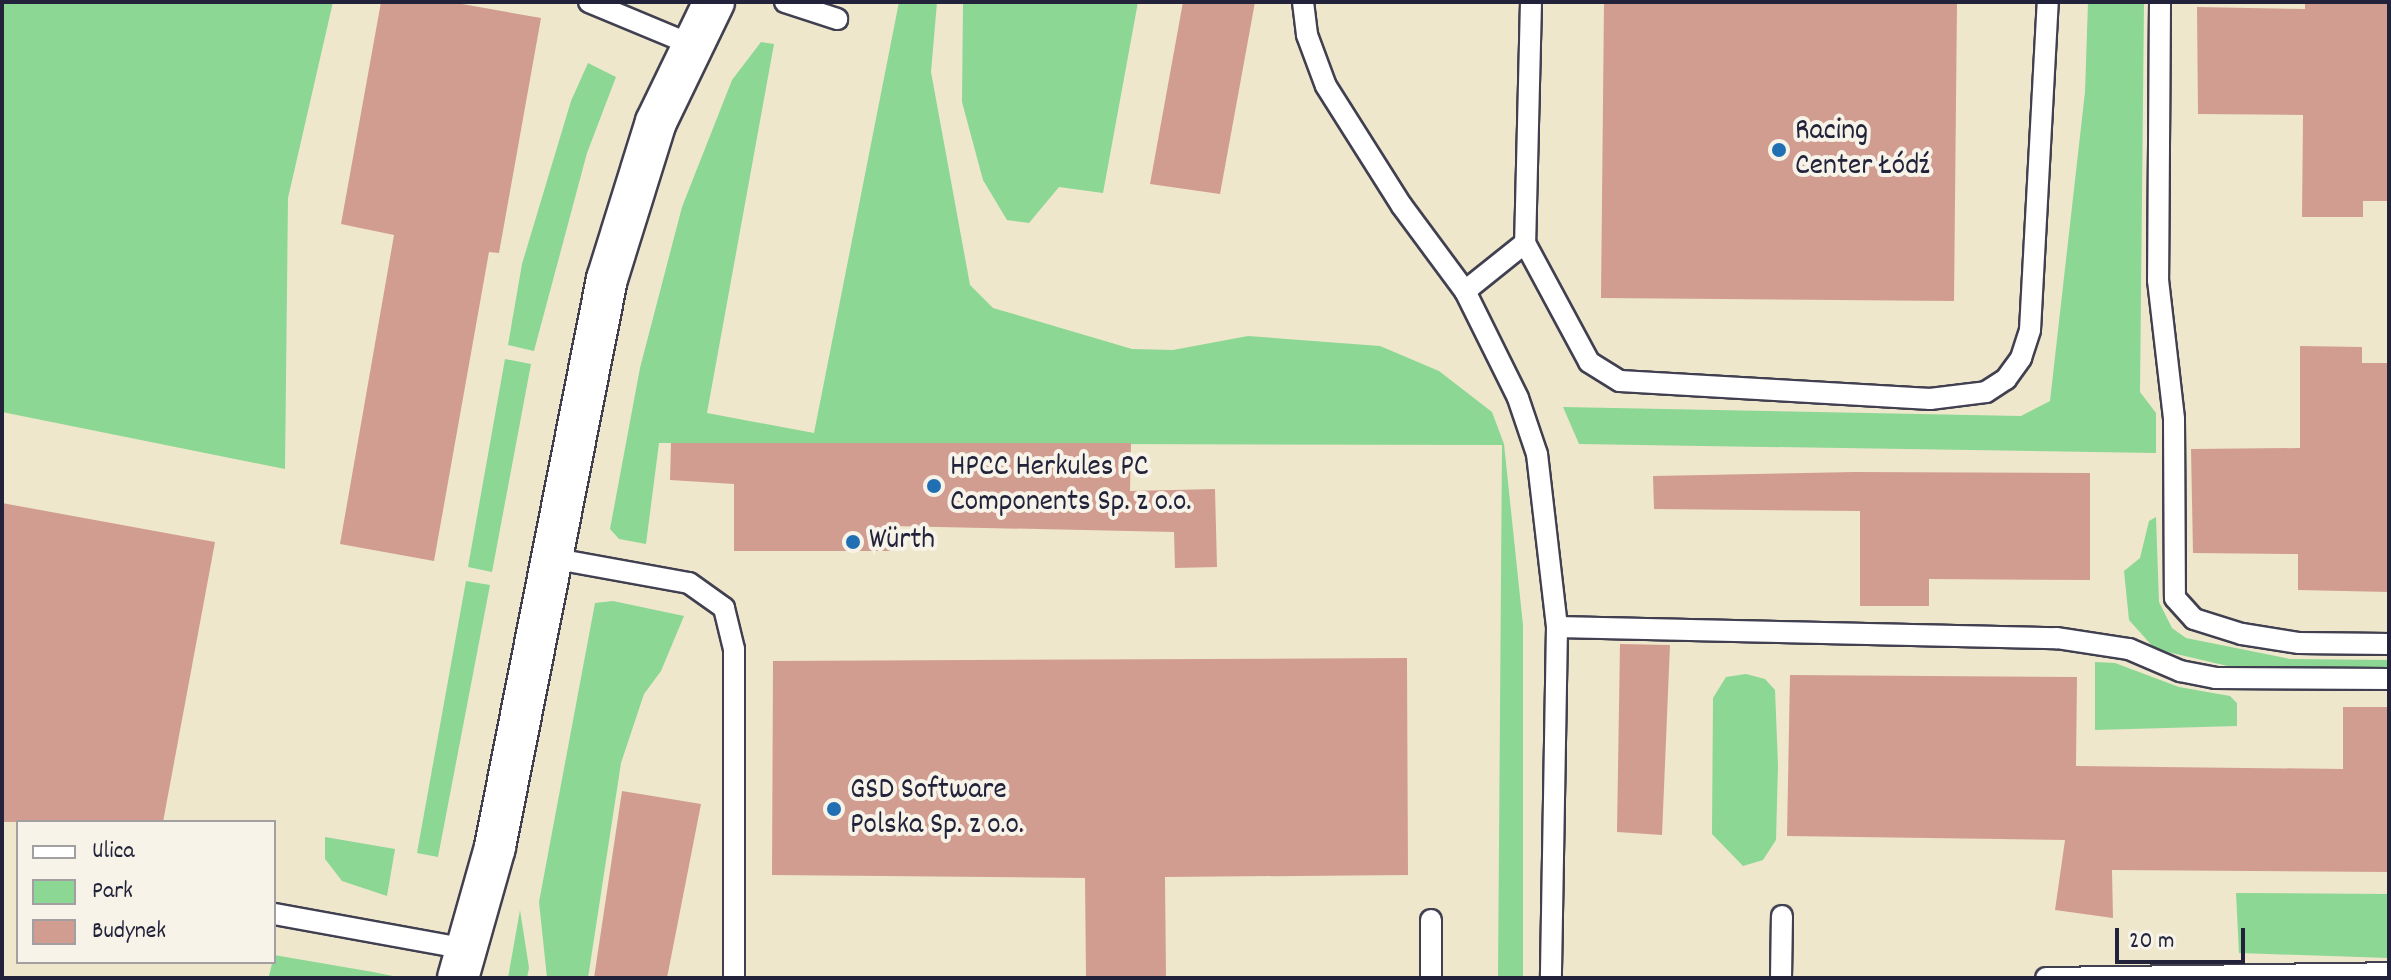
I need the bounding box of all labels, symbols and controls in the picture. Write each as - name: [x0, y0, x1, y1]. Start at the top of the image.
- place label: Racing Center Łódź: [1795, 115, 1930, 186]
- marker: Racing Center Łódź: [1770, 141, 1788, 159]
- place label: HPCC Herkules PC Components Sp. z o.o.: [950, 451, 1191, 522]
- marker: HPCC Herkules PC Components Sp. z o.o.: [925, 477, 943, 495]
- place label: Würth: [869, 524, 935, 560]
- marker: Würth: [844, 533, 862, 551]
- place label: GSD Software Polska Sp. z o.o.: [850, 774, 1024, 844]
- marker: GSD Software Polska Sp. z o.o.: [825, 800, 843, 818]
- legend: [16, 820, 276, 964]
- text: Ulica: [92, 835, 135, 869]
- text: Park: [92, 875, 133, 909]
- scale bar: [2119, 912, 2249, 962]
- text: Budynek: [92, 915, 166, 949]
- text: 20 m: [2129, 925, 2175, 959]

